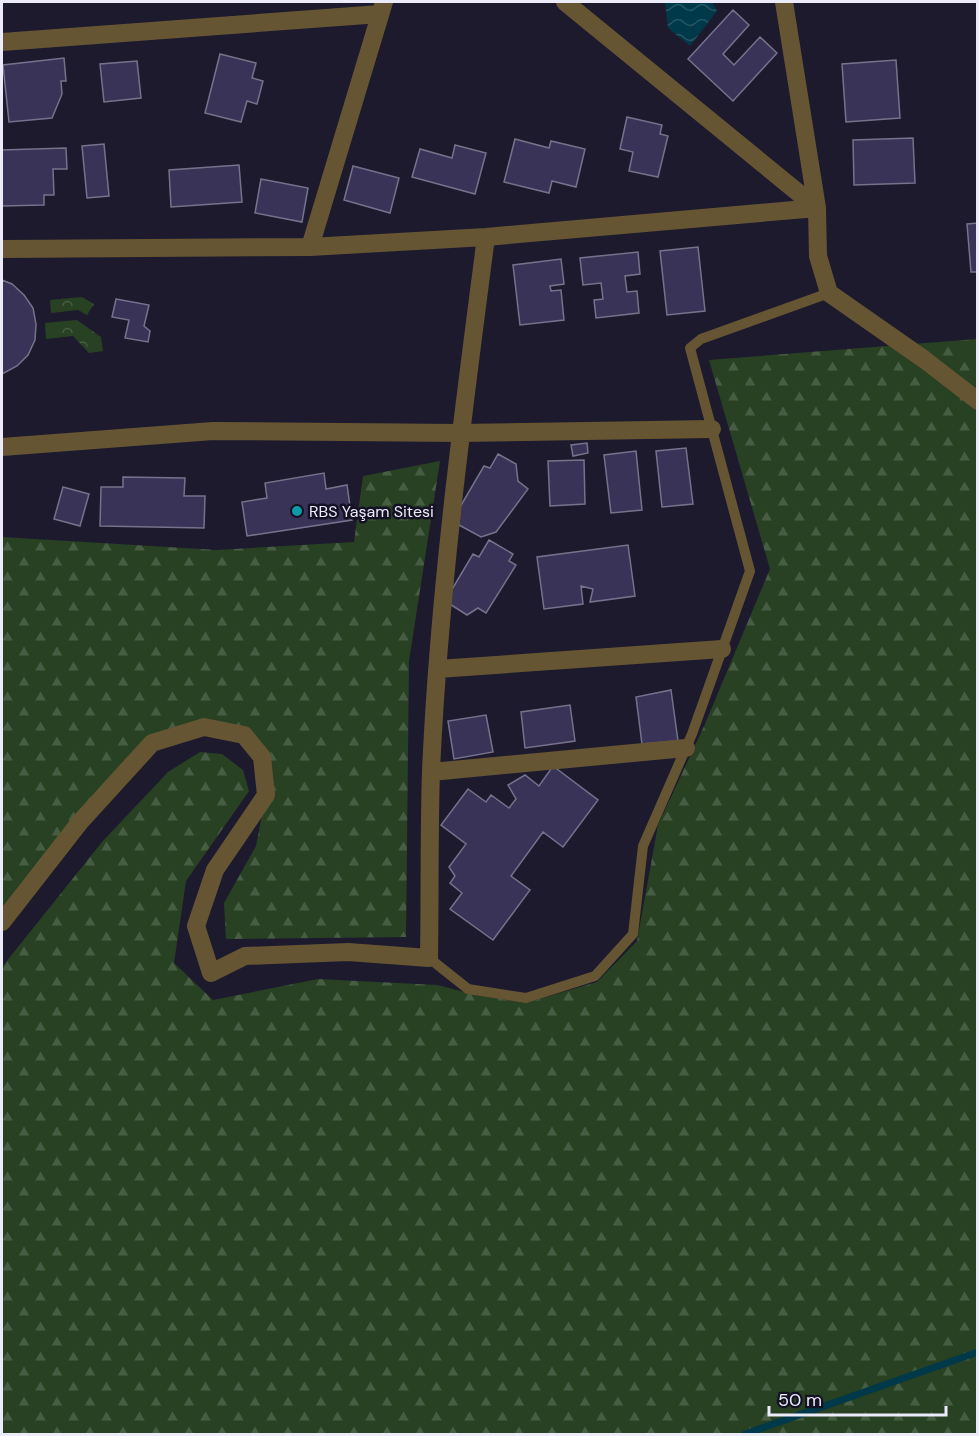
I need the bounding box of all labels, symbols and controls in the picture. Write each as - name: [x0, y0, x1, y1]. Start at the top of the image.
- place label: RBS Yaşam Sitesi: [309, 501, 434, 522]
- marker: RBS Yaşam Sitesi: [290, 504, 304, 518]
- scale bar: [769, 1379, 946, 1417]
- text: 50 m: [778, 1388, 822, 1412]

